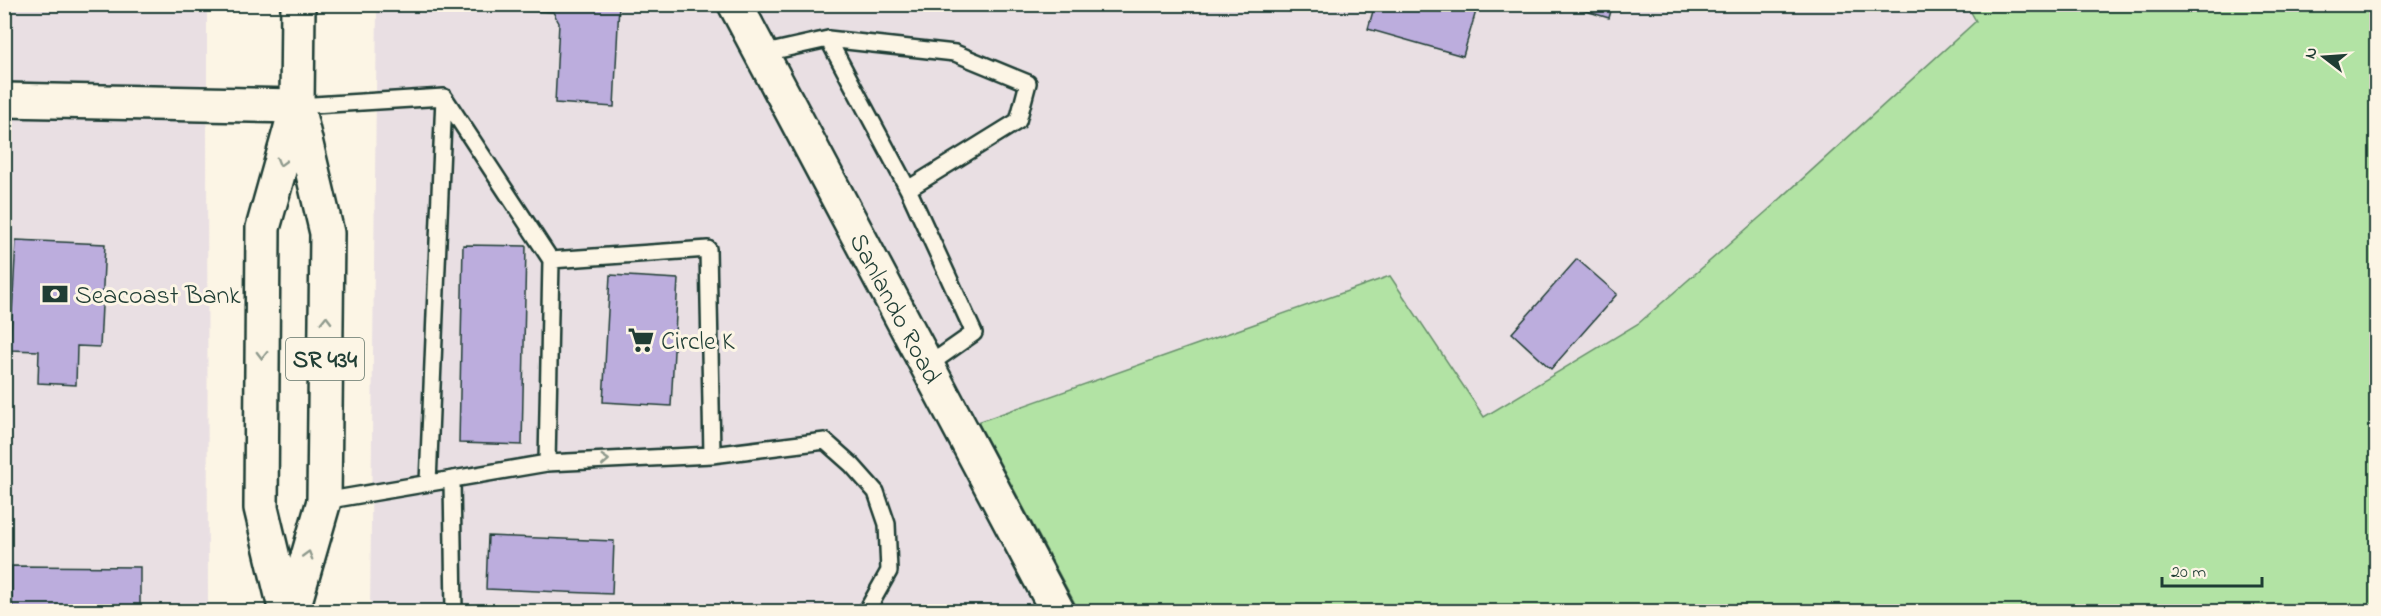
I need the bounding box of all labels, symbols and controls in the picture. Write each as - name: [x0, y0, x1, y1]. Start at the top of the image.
- north arrow: [2294, 27, 2354, 87]
- text: N: [2299, 44, 2325, 62]
- one-way arrow: [276, 157, 289, 167]
- street label: Sanlando Road: [838, 227, 950, 392]
- place label: Seacoast Bank: [75, 278, 241, 316]
- bank icon: Seacoast Bank: [40, 279, 70, 309]
- one-way arrow: [320, 316, 332, 325]
- place label: Circle K: [661, 324, 735, 362]
- supermarket icon: Circle K: [626, 325, 656, 355]
- road number: SR 434: [286, 338, 364, 380]
- one-way arrow: [256, 350, 268, 359]
- one-way arrow: [601, 453, 610, 466]
- one-way arrow: [301, 550, 313, 561]
- scale bar: [2162, 550, 2262, 588]
- text: 20 m: [2171, 560, 2206, 586]

